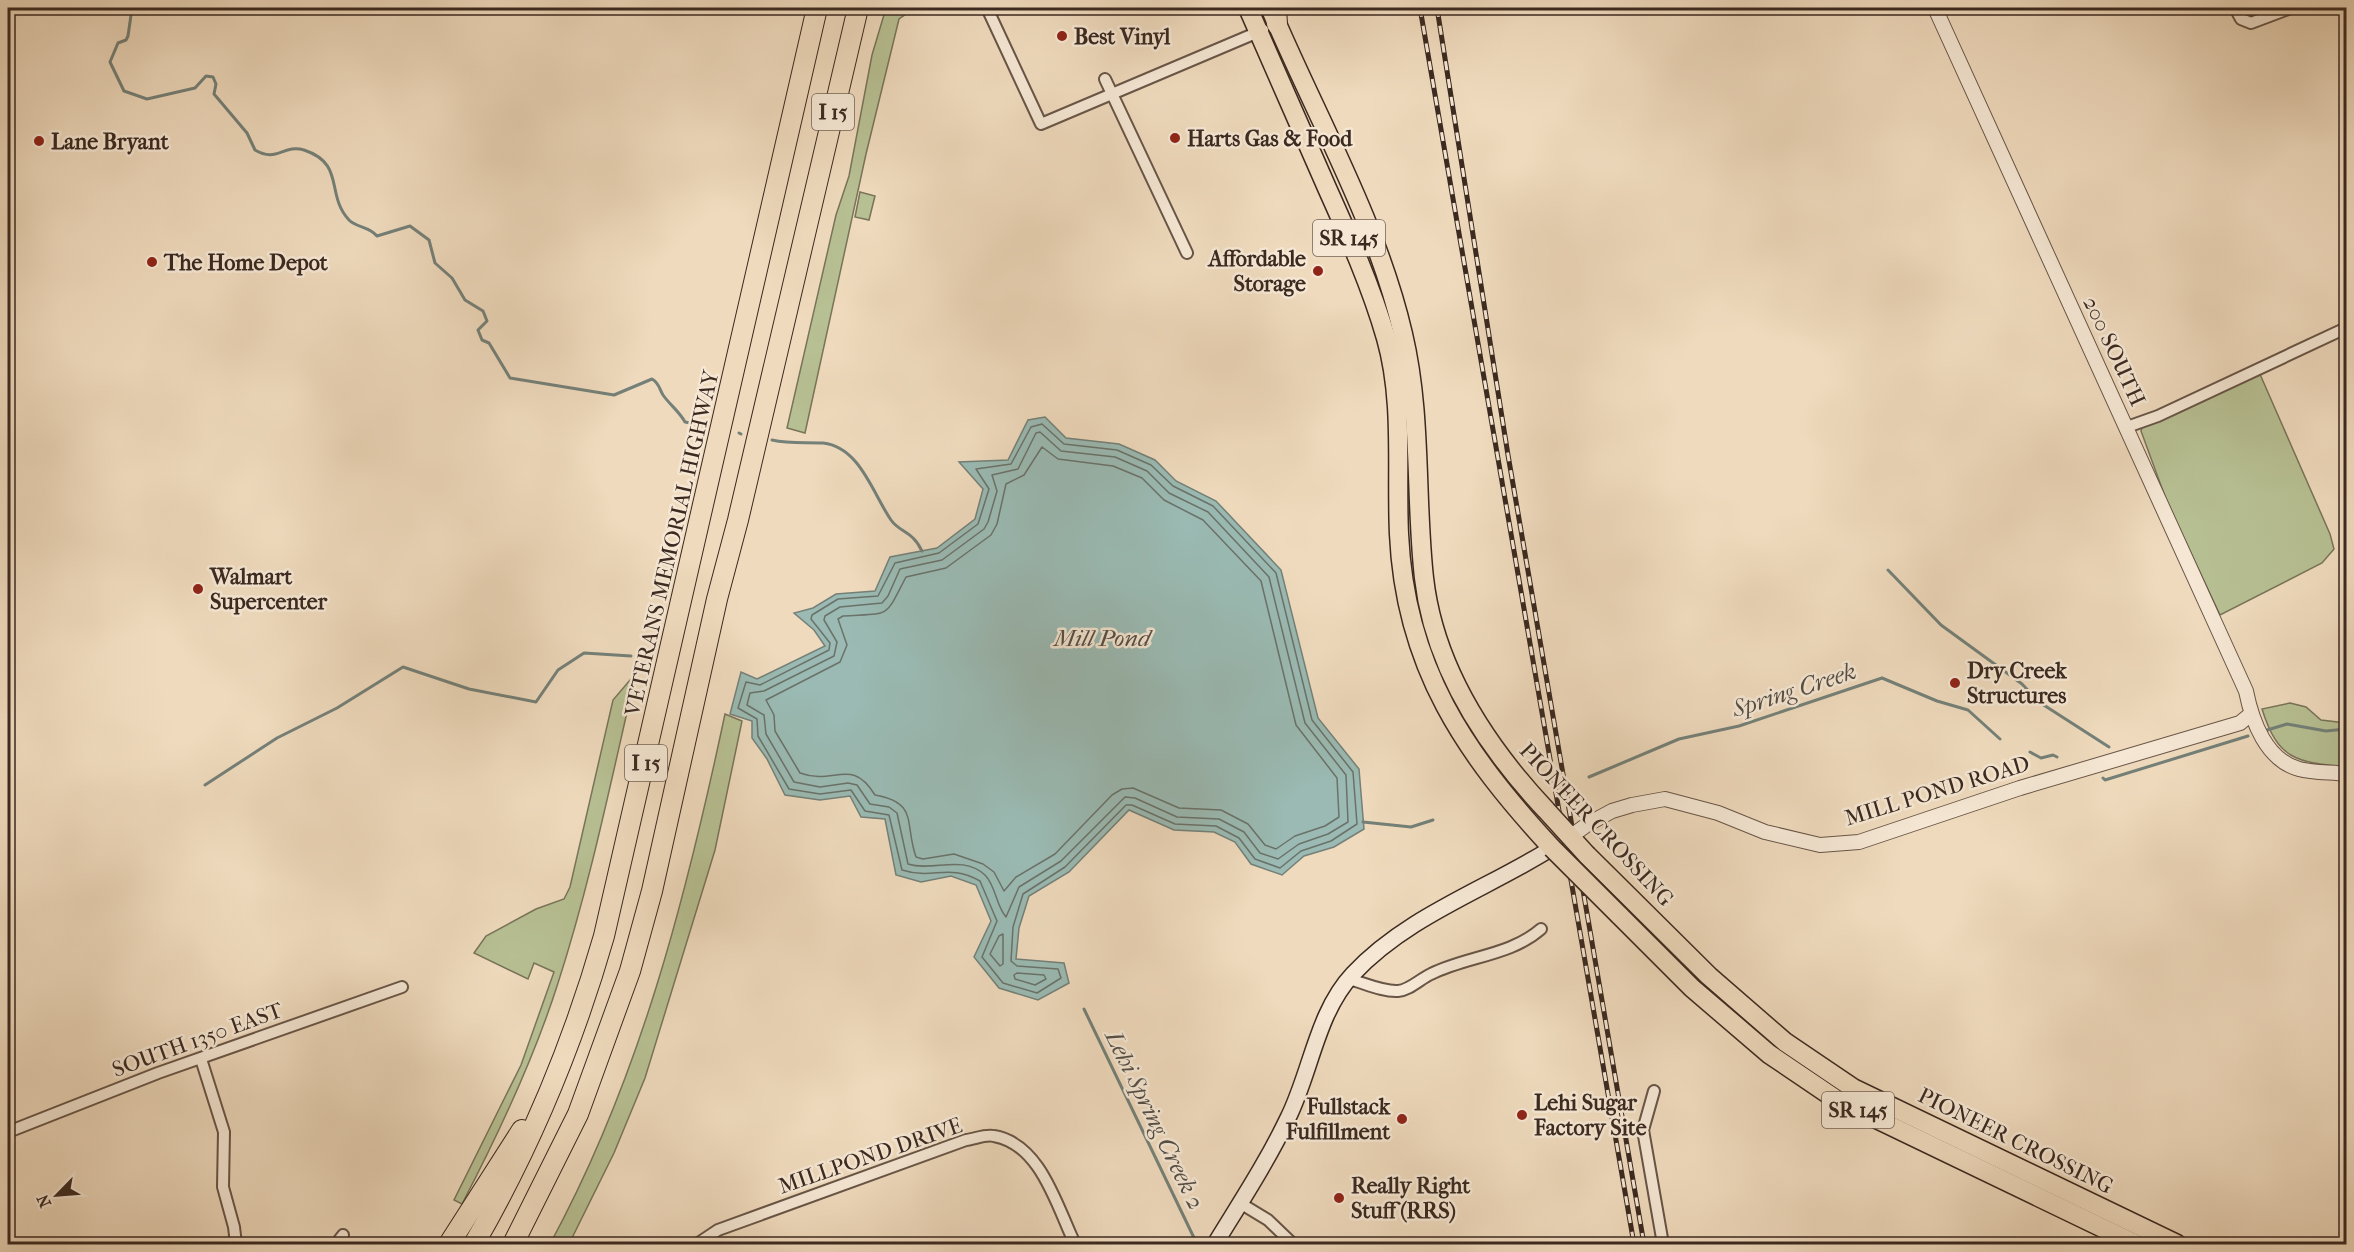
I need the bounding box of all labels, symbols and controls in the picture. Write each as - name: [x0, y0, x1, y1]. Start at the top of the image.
- place label: Best Vinyl: [1074, 24, 1171, 50]
- marker: Best Vinyl: [1055, 29, 1069, 43]
- road number: I 15: [812, 94, 854, 130]
- place label: Harts Gas & Food: [1187, 126, 1353, 152]
- place label: Lane Bryant: [51, 129, 170, 155]
- marker: Harts Gas & Food: [1168, 131, 1182, 145]
- marker: Lane Bryant: [32, 134, 46, 148]
- road number: SR 145: [1313, 220, 1385, 256]
- place label: Affordable Storage: [1206, 246, 1306, 297]
- place label: The Home Depot: [163, 250, 329, 276]
- marker: The Home Depot: [145, 255, 159, 269]
- marker: Affordable Storage: [1311, 264, 1325, 278]
- street label: 200 SOUTH: [2077, 292, 2151, 410]
- street label: VETERANS MEMORIAL HIGHWAY: [619, 367, 725, 719]
- place label: Walmart Supercenter: [209, 564, 328, 615]
- marker: Walmart Supercenter: [191, 582, 205, 596]
- water label: Mill Pond: [1052, 624, 1153, 652]
- water label: Spring Creek: [1727, 657, 1860, 724]
- place label: Dry Creek Structures: [1967, 658, 2067, 709]
- marker: Dry Creek Structures: [1948, 676, 1962, 690]
- street label: PIONEER CROSSING: [1514, 738, 1679, 912]
- road number: I 15: [625, 745, 667, 781]
- street label: MILL POND ROAD: [1842, 750, 2033, 831]
- street label: SOUTH 1350 EAST: [109, 997, 287, 1083]
- water label: Lehi Spring Creek 2: [1099, 1024, 1210, 1214]
- street label: PIONEER CROSSING: [1914, 1082, 2117, 1199]
- place label: Lehi Sugar Factory Site: [1533, 1090, 1647, 1141]
- road number: SR 145: [1822, 1092, 1894, 1128]
- place label: Fullstack Fulfillment: [1285, 1094, 1391, 1145]
- marker: Lehi Sugar Factory Site: [1515, 1108, 1529, 1122]
- street label: MILLPOND DRIVE: [775, 1112, 966, 1200]
- marker: Fullstack Fulfillment: [1395, 1112, 1409, 1126]
- north arrow: [27, 1165, 87, 1225]
- place label: Really Right Stuff (RRS): [1351, 1173, 1471, 1224]
- text: N: [32, 1191, 55, 1211]
- marker: Really Right Stuff (RRS): [1332, 1191, 1346, 1205]

